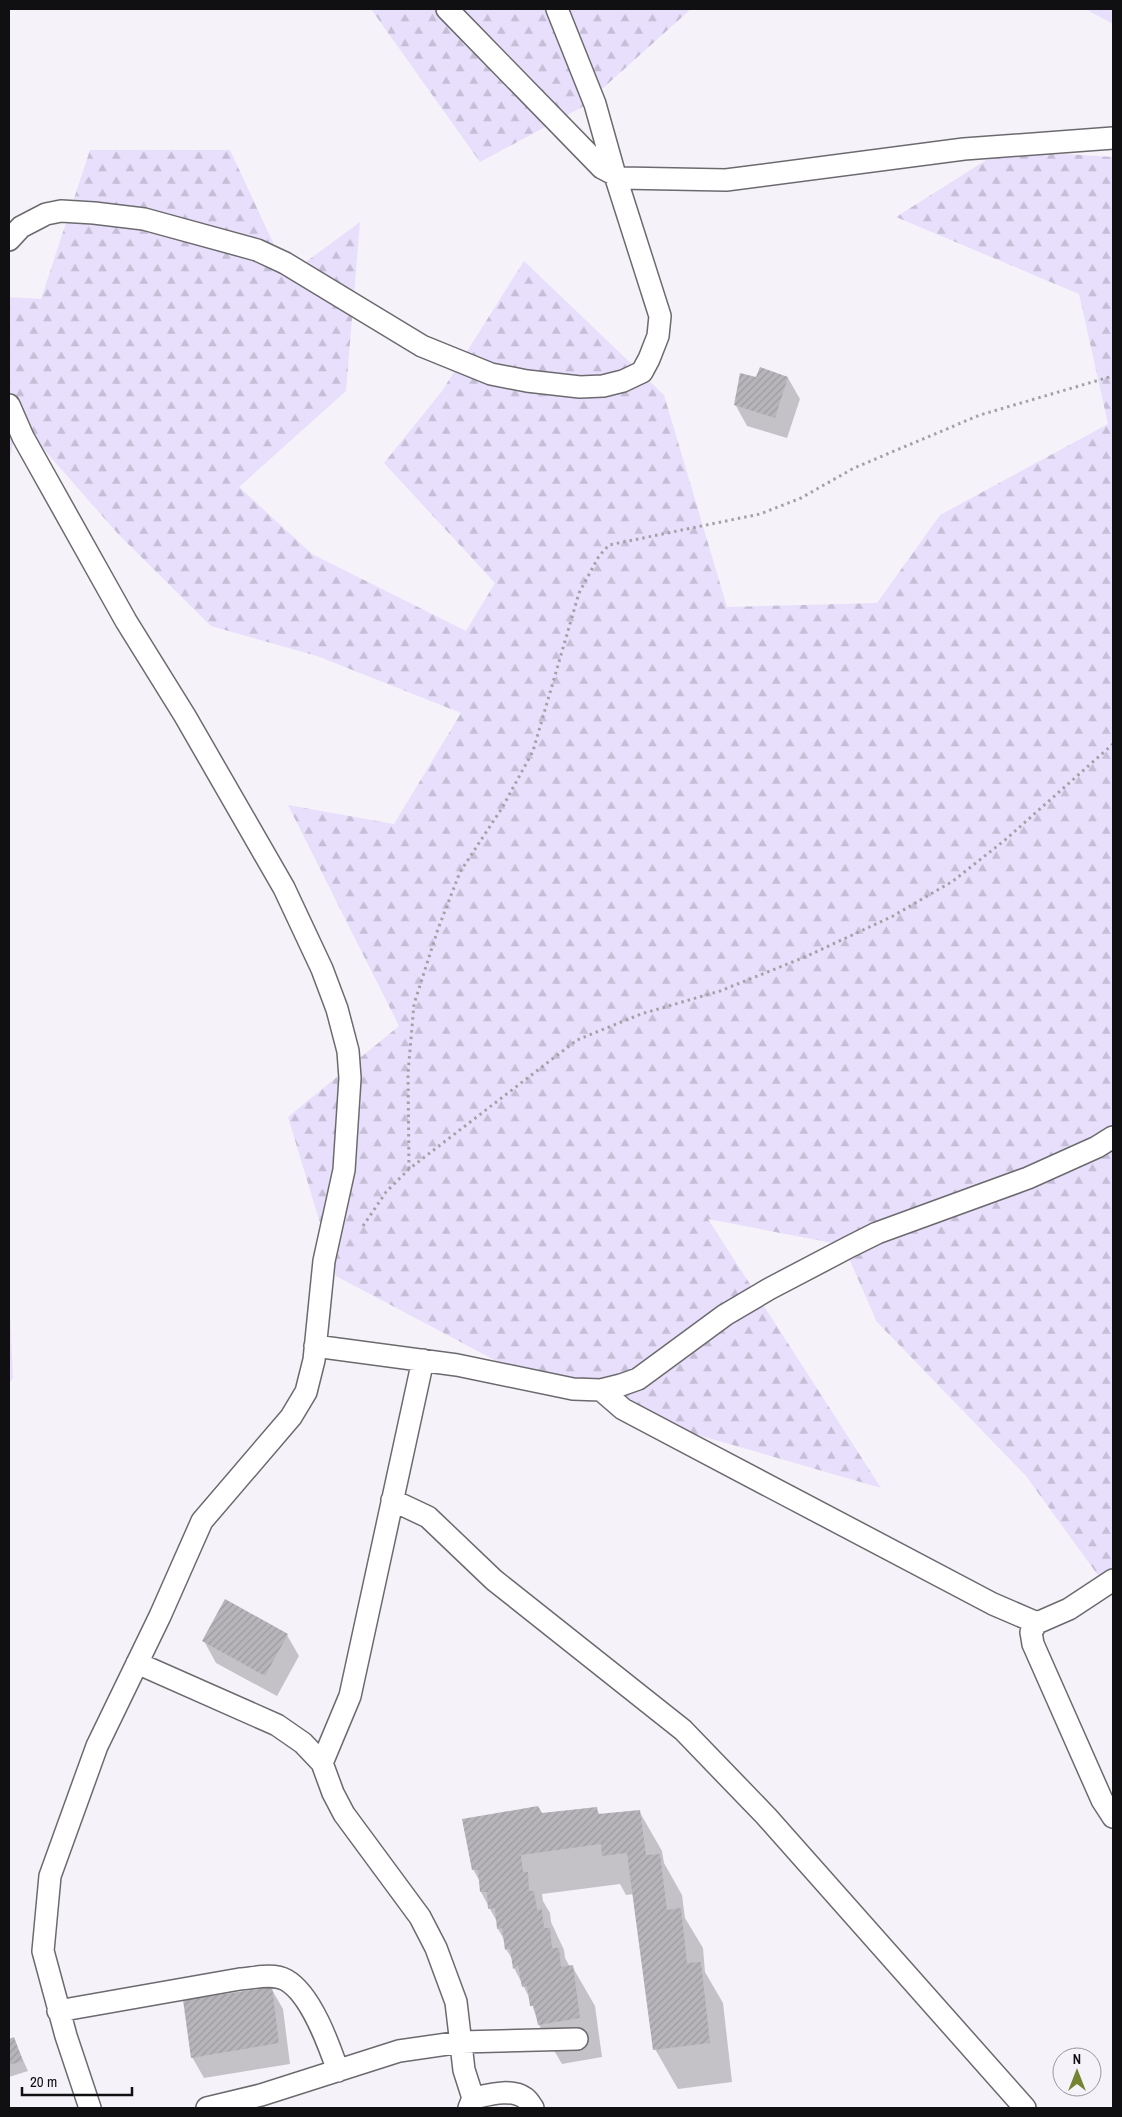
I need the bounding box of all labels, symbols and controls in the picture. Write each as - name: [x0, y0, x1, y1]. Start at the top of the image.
- north arrow: [1052, 2047, 1102, 2097]
- text: N: [1073, 2050, 1081, 2068]
- scale bar: [22, 2064, 132, 2096]
- text: 20 m: [30, 2071, 57, 2092]

